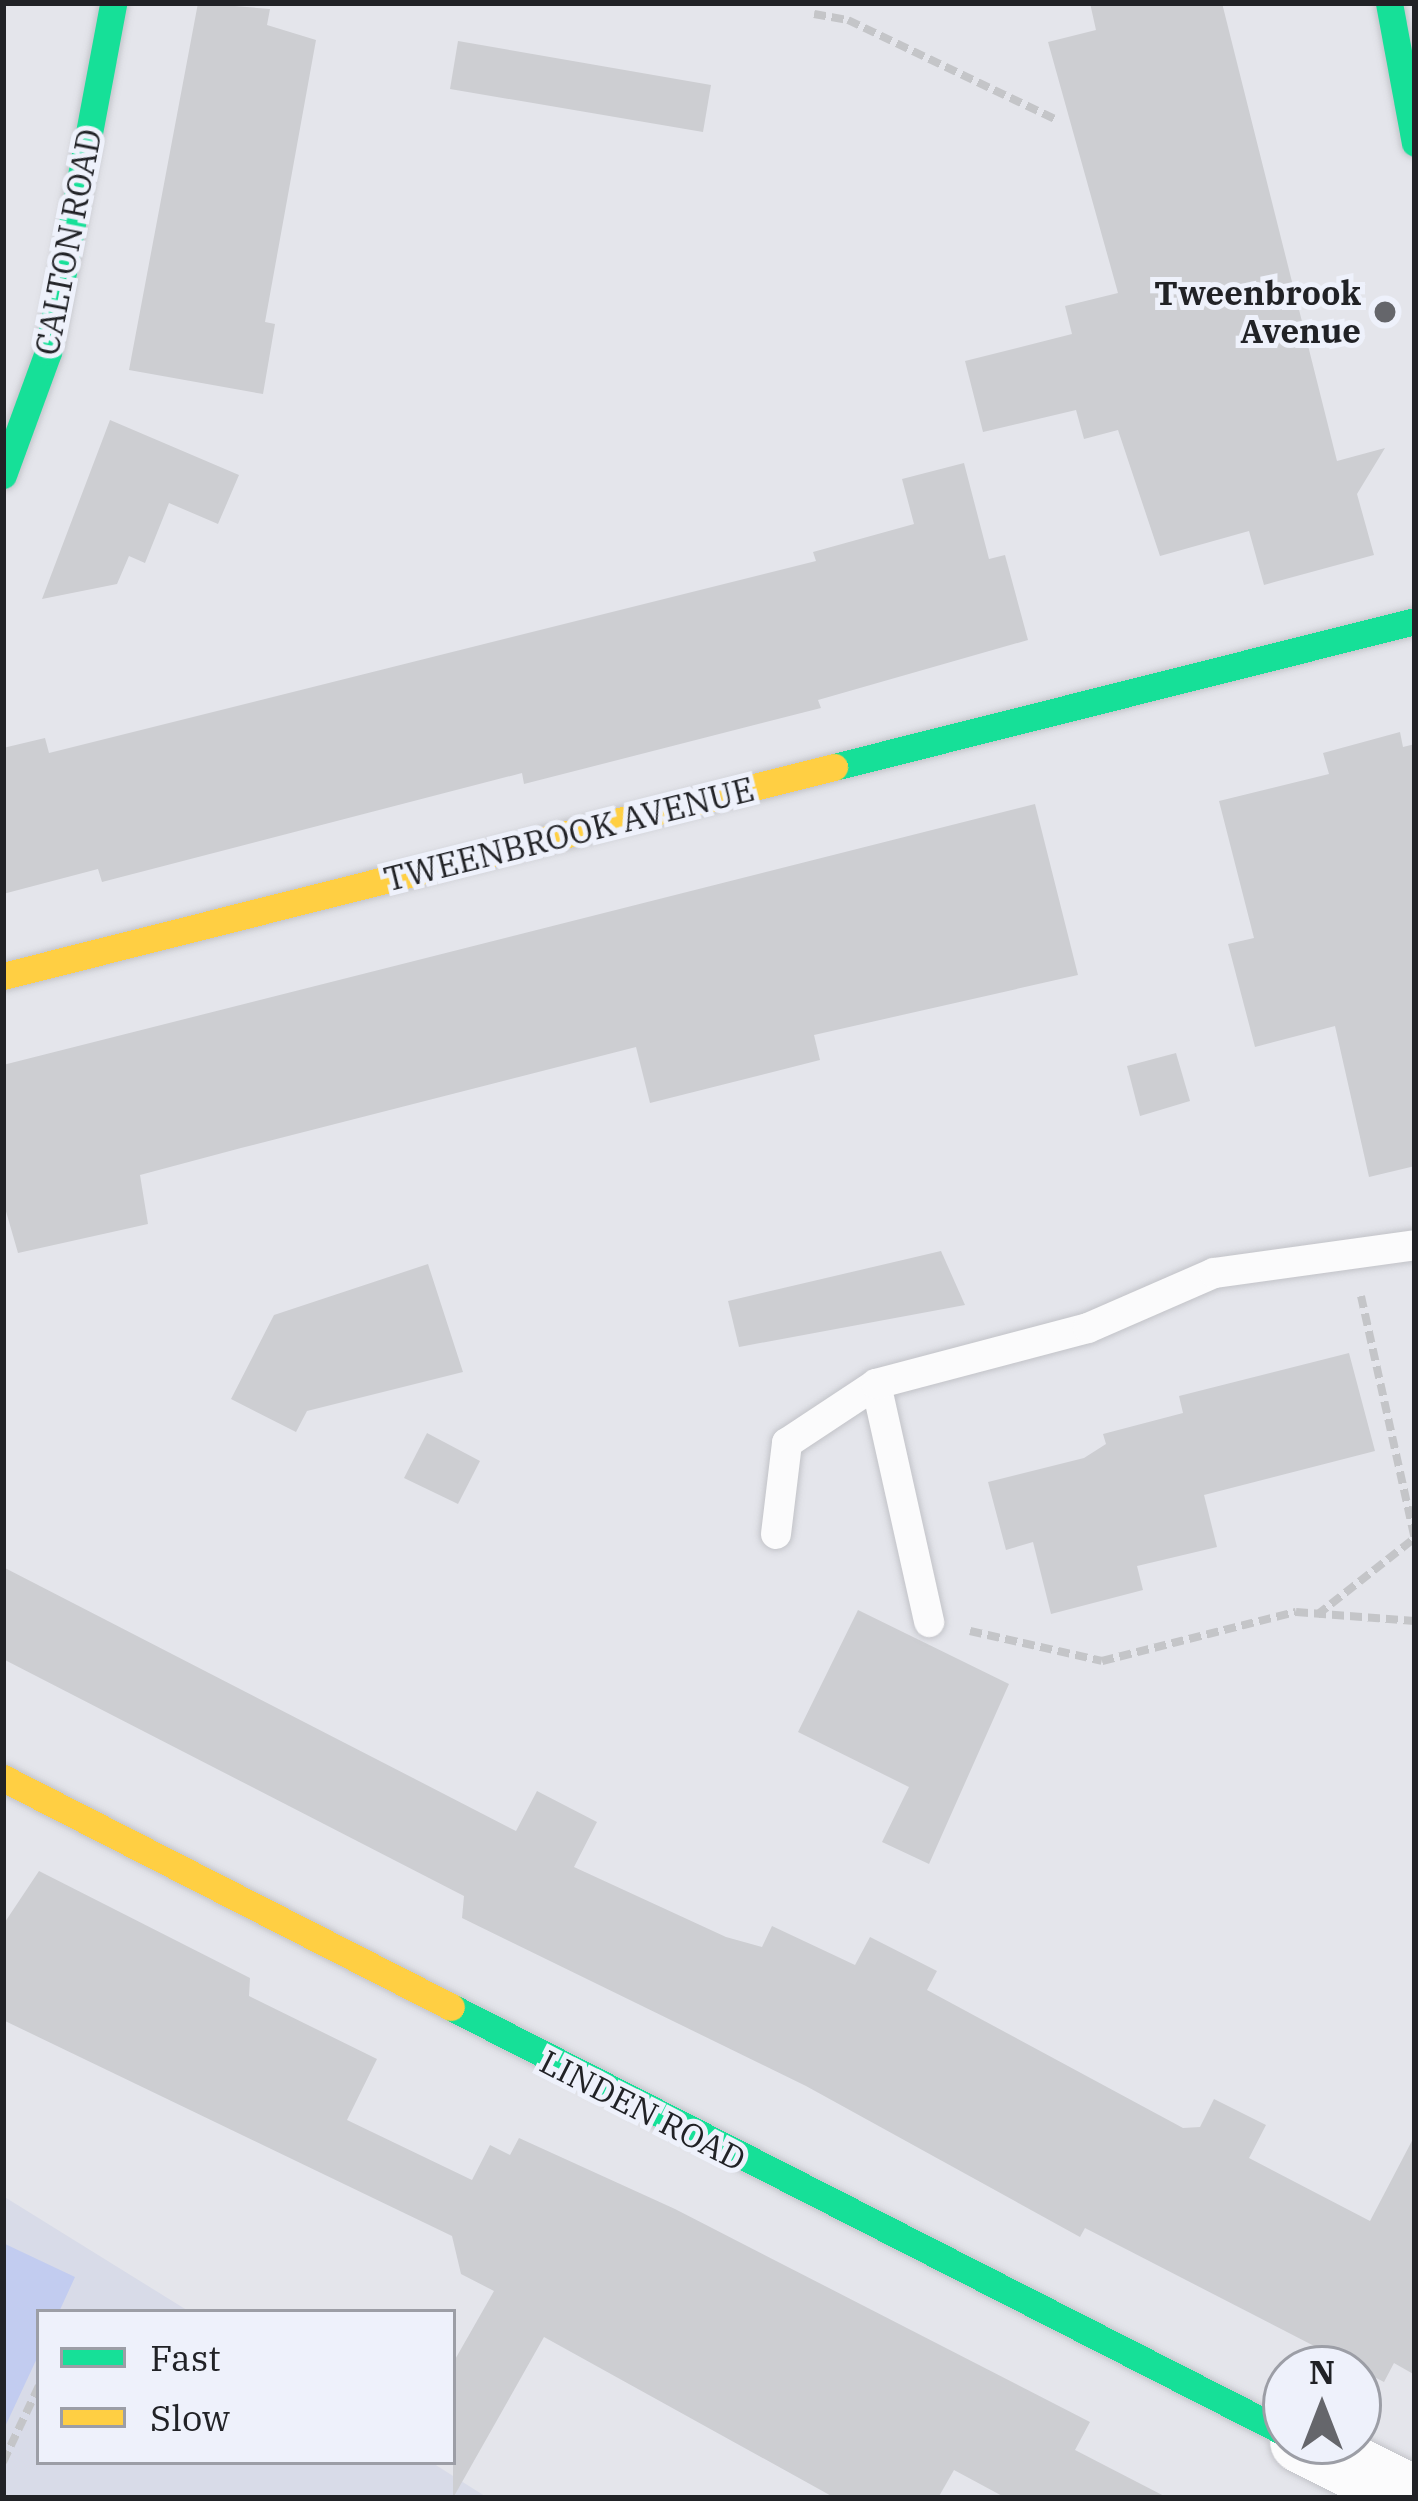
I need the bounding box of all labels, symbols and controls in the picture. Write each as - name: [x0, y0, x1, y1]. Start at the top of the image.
- street label: CALTON ROAD: [27, 126, 109, 358]
- place label: Tweenbrook Avenue: [1154, 273, 1361, 351]
- marker: Tweenbrook Avenue: [1372, 299, 1398, 325]
- street label: TWEENBROOK AVENUE: [380, 769, 758, 899]
- street label: LINDEN ROAD: [534, 2041, 752, 2179]
- legend: [36, 2309, 456, 2465]
- text: Fast: [150, 2334, 221, 2381]
- north arrow: [1262, 2345, 1382, 2465]
- text: N: [1309, 2350, 1335, 2393]
- text: Slow: [150, 2394, 230, 2441]

